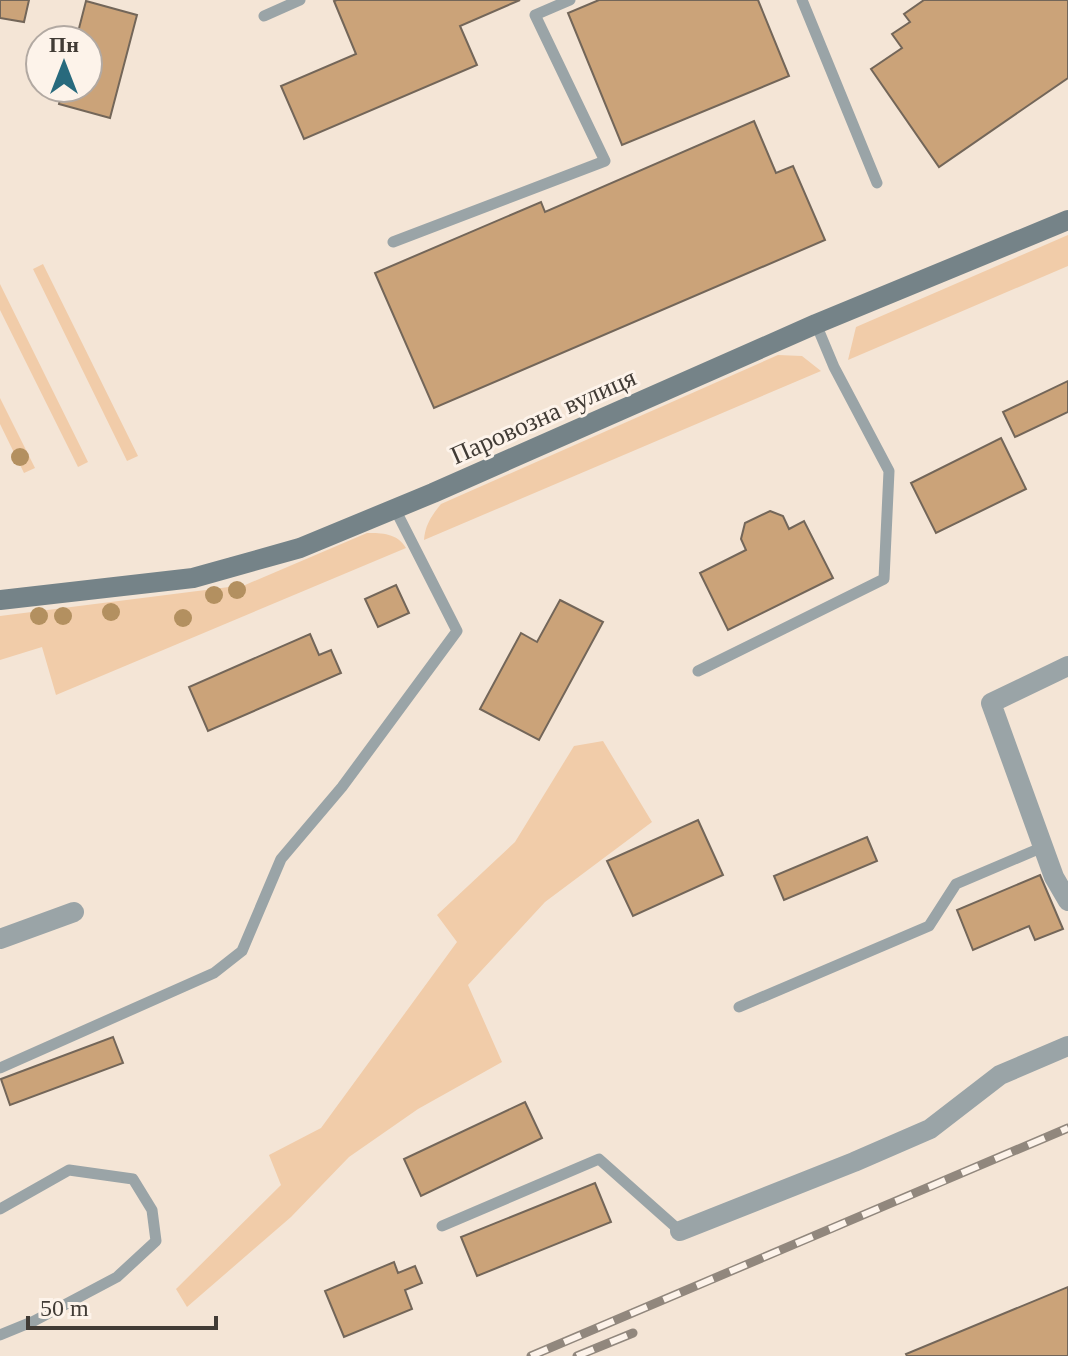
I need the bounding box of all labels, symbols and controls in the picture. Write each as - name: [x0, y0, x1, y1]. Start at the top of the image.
- north arrow: [24, 24, 104, 104]
- text: Пн: [49, 32, 79, 57]
- street label: Паровозна вулиця: [446, 363, 640, 470]
- scale bar: [28, 1280, 216, 1330]
- text: 50 m: [40, 1295, 89, 1321]

